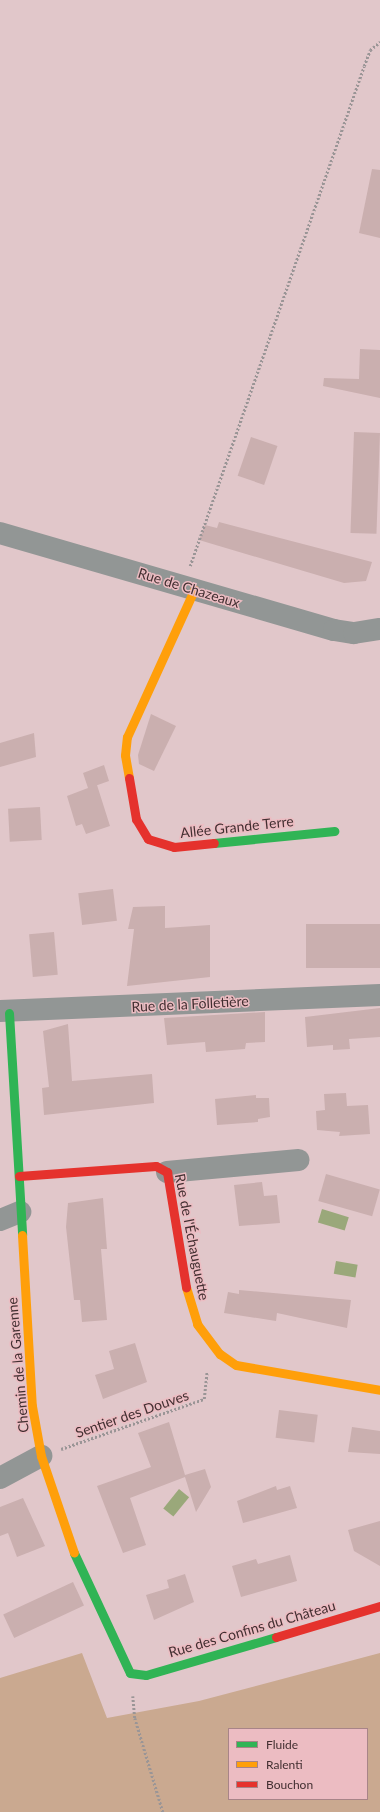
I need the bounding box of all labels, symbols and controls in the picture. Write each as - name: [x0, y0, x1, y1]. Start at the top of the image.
- street label: Rue de Chazeaux: [136, 565, 242, 611]
- street label: Allée Grande Terre: [179, 813, 295, 841]
- street label: Rue de la Folletière: [131, 993, 249, 1015]
- street label: Rue de l'Échauguette: [171, 1172, 213, 1302]
- street label: Chemin de la Garenne: [4, 1297, 32, 1433]
- street label: Sentier des Douves: [73, 1387, 191, 1441]
- street label: Rue des Confins du Château: [167, 1597, 337, 1661]
- legend: [228, 1728, 368, 1800]
- text: Fluide: [266, 1737, 298, 1752]
- text: Ralenti: [266, 1757, 303, 1772]
- text: Bouchon: [266, 1777, 313, 1792]

